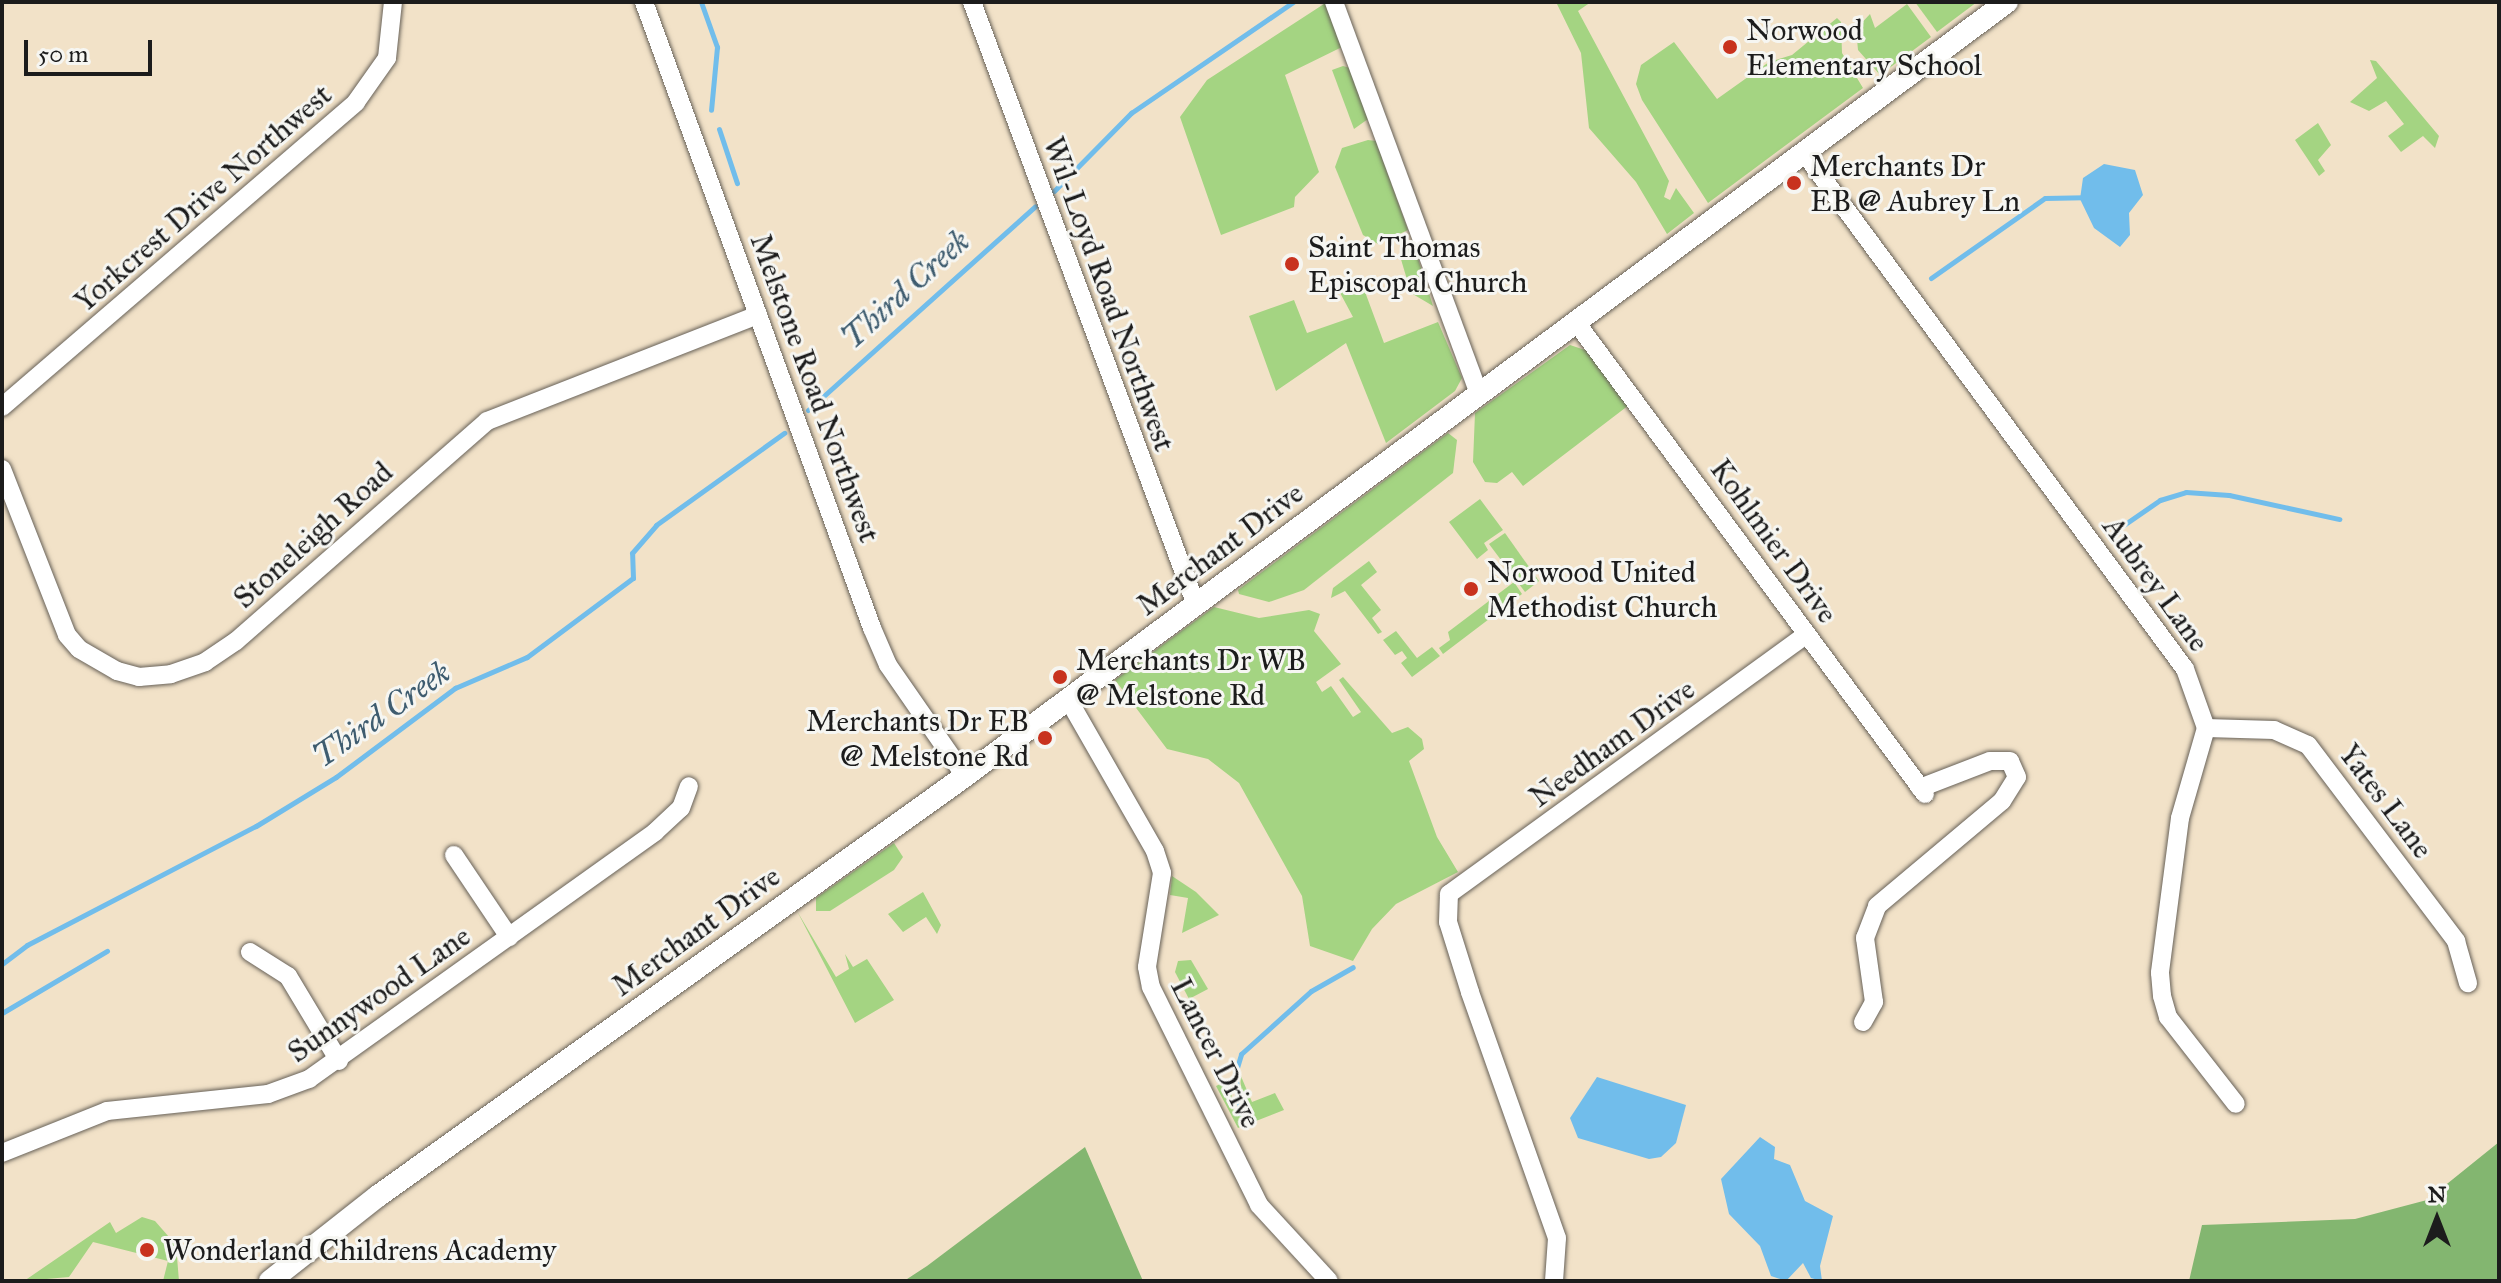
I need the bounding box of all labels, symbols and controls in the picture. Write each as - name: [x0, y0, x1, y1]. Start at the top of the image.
- place label: Norwood Elementary School: [1746, 12, 1982, 82]
- scale bar: [28, 24, 156, 74]
- marker: Norwood Elementary School: [1721, 38, 1739, 56]
- text: 50 m: [38, 39, 88, 69]
- street label: Yorkcrest Drive Northwest: [67, 77, 339, 319]
- street label: Wil-Loyd Road Northwest: [1035, 132, 1183, 456]
- place label: Merchants Dr EB @ Aubrey Ln: [1810, 148, 2020, 218]
- marker: Merchants Dr EB @ Aubrey Ln: [1785, 174, 1803, 192]
- water label: Third Creek: [834, 222, 978, 358]
- street label: Melstone Road Northwest: [742, 229, 888, 547]
- place label: Saint Thomas Episcopal Church: [1308, 229, 1527, 300]
- marker: Saint Thomas Episcopal Church: [1283, 255, 1301, 273]
- street label: Kohlmier Drive: [1702, 452, 1846, 630]
- street label: Stoneleigh Road: [226, 454, 400, 616]
- street label: Merchant Drive: [1130, 475, 1310, 623]
- street label: Aubrey Lane: [2095, 510, 2217, 658]
- place label: Norwood United Methodist Church: [1487, 554, 1717, 624]
- marker: Norwood United Methodist Church: [1462, 580, 1480, 598]
- place label: Merchants Dr WB @ Melstone Rd: [1076, 642, 1306, 712]
- water label: Third Creek: [306, 654, 458, 776]
- marker: Merchants Dr WB @ Melstone Rd: [1051, 668, 1069, 686]
- street label: Needham Drive: [1522, 671, 1702, 815]
- place label: Merchants Dr EB @ Melstone Rd: [806, 703, 1029, 774]
- marker: Merchants Dr EB @ Melstone Rd: [1036, 729, 1054, 747]
- street label: Yates Lane: [2331, 737, 2441, 865]
- street label: Merchant Drive: [605, 858, 787, 1004]
- street label: Sunnywood Lane: [281, 918, 477, 1070]
- street label: Lancer Drive: [1163, 972, 1269, 1134]
- north arrow: [2397, 1179, 2477, 1259]
- text: N: [2428, 1181, 2446, 1208]
- place label: Wonderland Childrens Academy: [163, 1232, 556, 1268]
- marker: Wonderland Childrens Academy: [138, 1241, 156, 1259]

